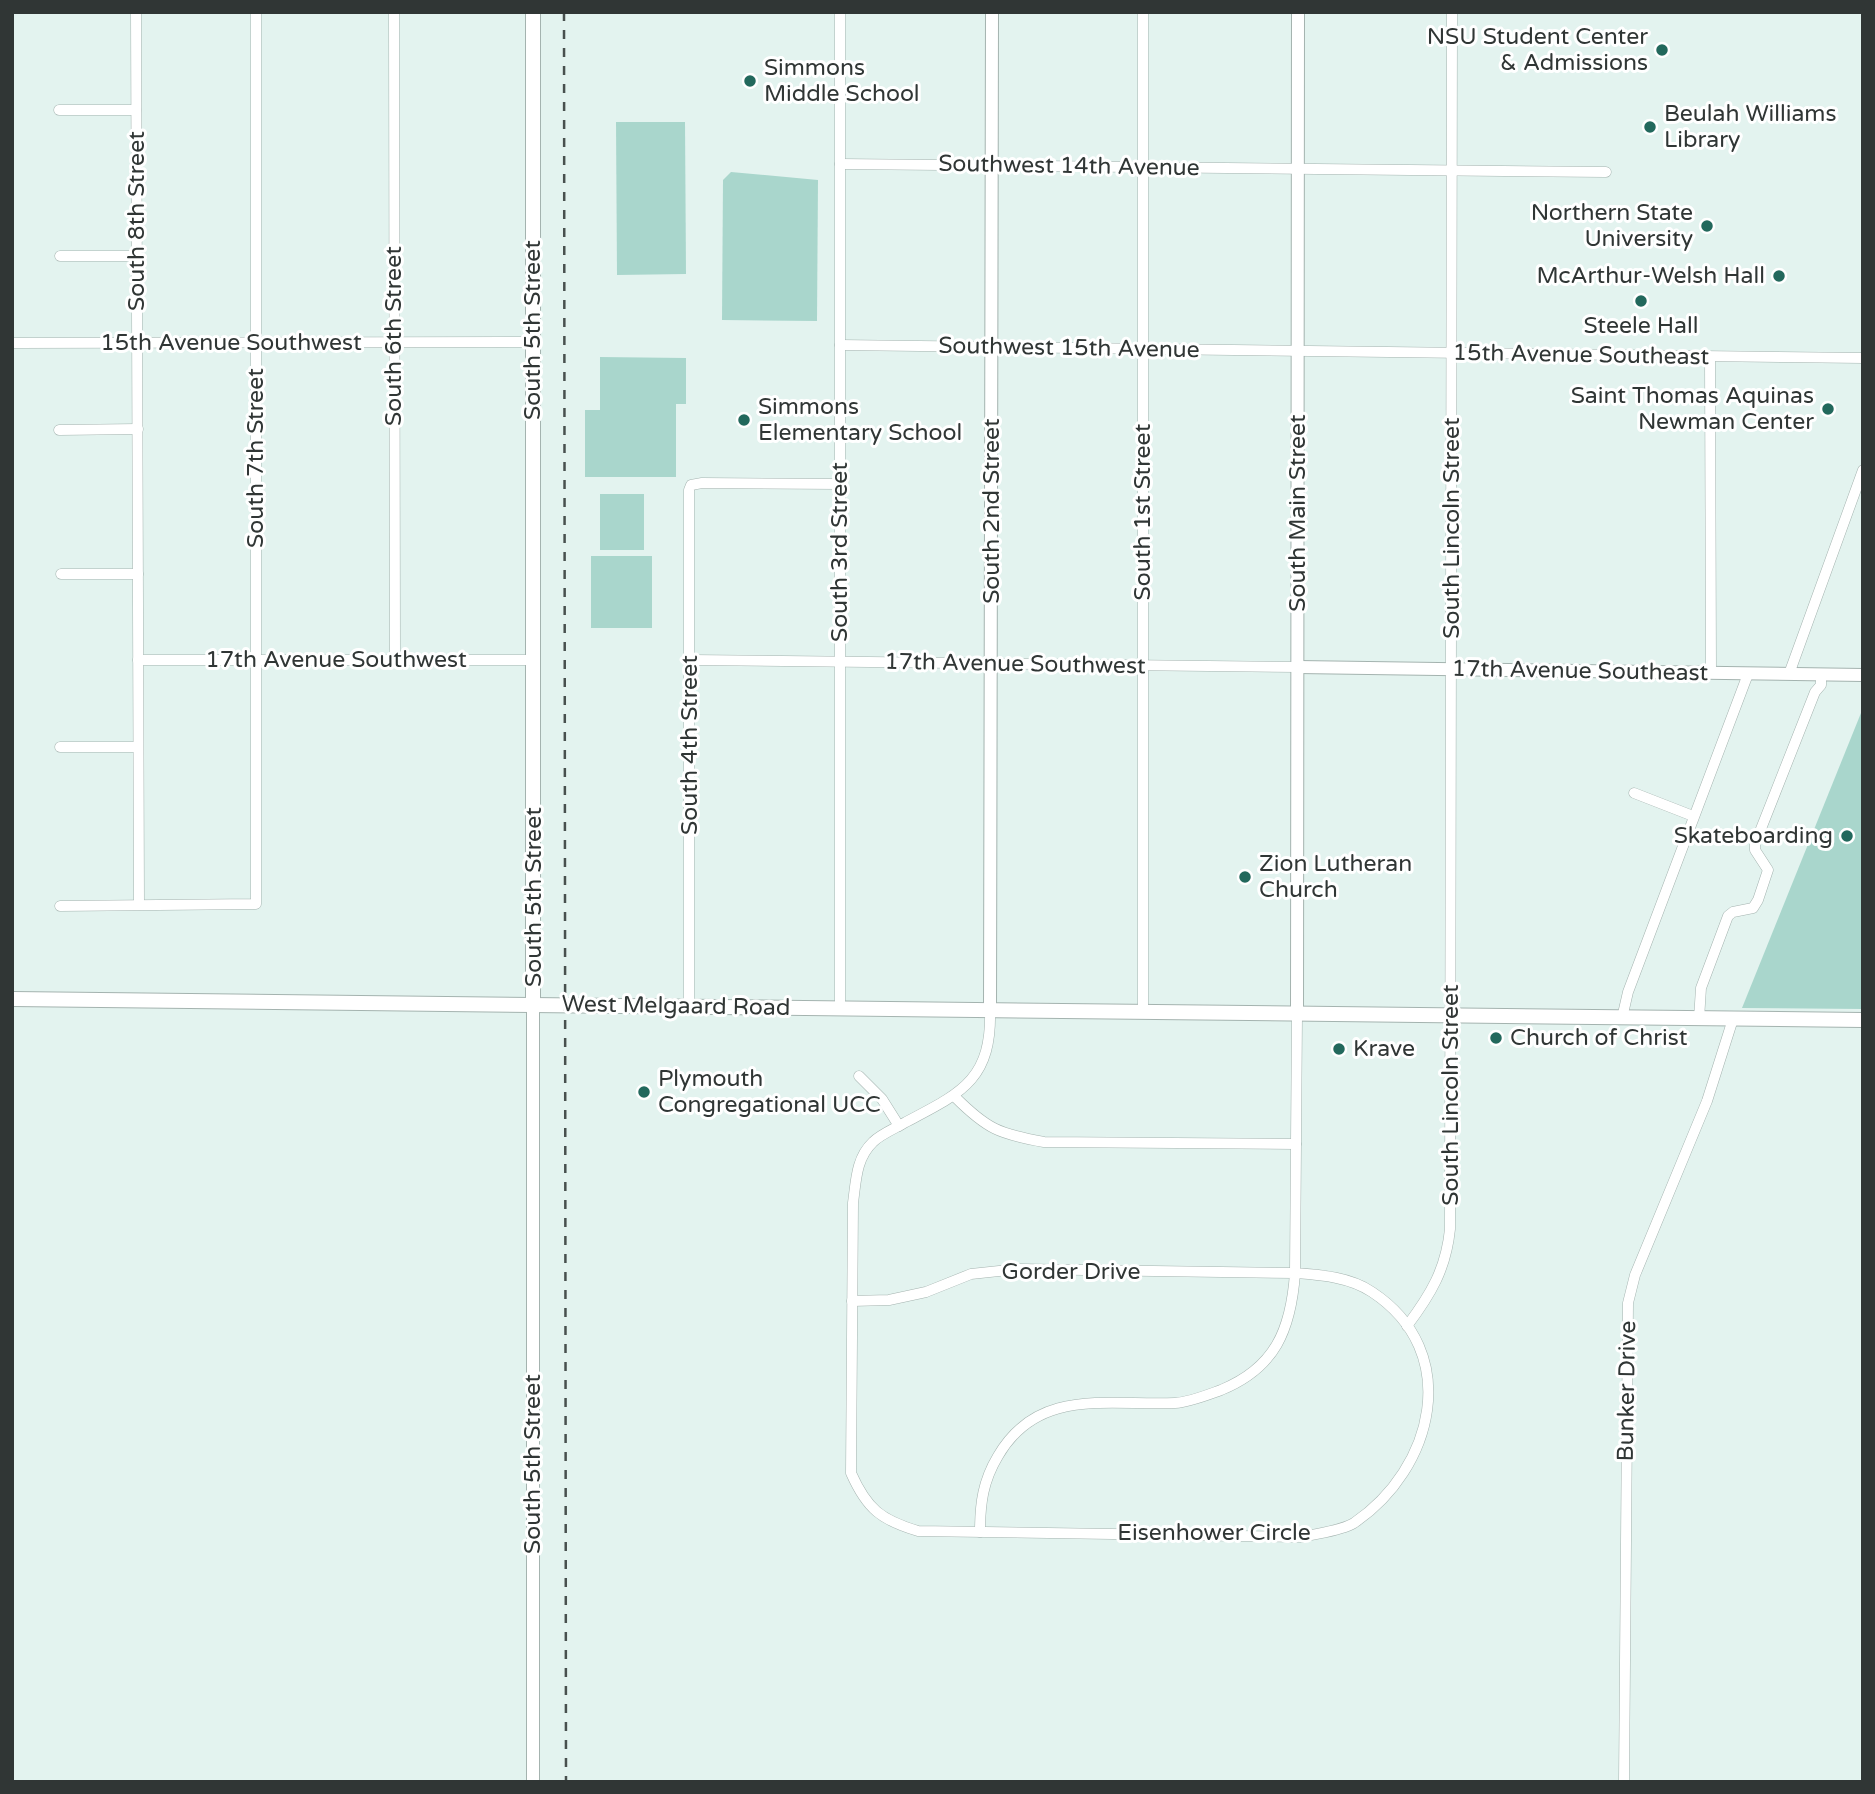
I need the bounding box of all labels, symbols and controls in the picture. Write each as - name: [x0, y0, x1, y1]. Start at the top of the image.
- place label: NSU Student Center & Admissions: [1427, 23, 1648, 77]
- marker: NSU Student Center & Admissions: [1654, 42, 1670, 58]
- place label: Simmons Middle School: [764, 54, 920, 108]
- marker: Simmons Middle School: [742, 73, 758, 89]
- place label: Beulah Williams Library: [1664, 100, 1837, 154]
- marker: Beulah Williams Library: [1642, 119, 1658, 135]
- street label: South 8th Street: [123, 131, 151, 311]
- street label: Southwest 14th Avenue: [938, 150, 1200, 182]
- place label: Northern State University: [1531, 199, 1693, 253]
- marker: Northern State University: [1699, 218, 1715, 234]
- street label: South 5th Street: [519, 240, 547, 420]
- street label: South 6th Street: [380, 246, 408, 426]
- place label: McArthur-Welsh Hall: [1536, 262, 1765, 290]
- marker: McArthur-Welsh Hall: [1771, 268, 1787, 284]
- marker: Steele Hall: [1633, 293, 1649, 309]
- place label: Steele Hall: [1584, 312, 1698, 340]
- street label: 15th Avenue Southwest: [100, 329, 362, 357]
- street label: Southwest 15th Avenue: [938, 332, 1200, 364]
- street label: 15th Avenue Southeast: [1452, 339, 1710, 371]
- street label: South 7th Street: [242, 368, 270, 548]
- place label: Saint Thomas Aquinas Newman Center: [1571, 382, 1814, 436]
- place label: Simmons Elementary School: [758, 393, 962, 447]
- marker: Saint Thomas Aquinas Newman Center: [1820, 401, 1836, 417]
- marker: Simmons Elementary School: [736, 412, 752, 428]
- street label: South Main Street: [1284, 414, 1312, 612]
- street label: South Lincoln Street: [1438, 417, 1466, 639]
- street label: South 2nd Street: [978, 418, 1006, 604]
- street label: South 1st Street: [1129, 423, 1157, 600]
- street label: South 3rd Street: [826, 462, 854, 642]
- street label: 17th Avenue Southwest: [205, 646, 467, 674]
- street label: 17th Avenue Southwest: [884, 648, 1146, 680]
- street label: South 4th Street: [676, 655, 704, 835]
- street label: 17th Avenue Southeast: [1451, 655, 1709, 687]
- street label: South 5th Street: [520, 807, 548, 987]
- place label: Skateboarding: [1674, 822, 1833, 850]
- marker: Skateboarding: [1839, 828, 1855, 844]
- place label: Zion Lutheran Church: [1259, 850, 1412, 904]
- marker: Zion Lutheran Church: [1237, 869, 1253, 885]
- street label: South Lincoln Street: [1437, 984, 1465, 1206]
- street label: West Melgaard Road: [561, 990, 791, 1022]
- place label: Church of Christ: [1510, 1024, 1688, 1052]
- marker: Church of Christ: [1488, 1030, 1504, 1046]
- place label: Krave: [1353, 1035, 1415, 1063]
- marker: Krave: [1331, 1041, 1347, 1057]
- place label: Plymouth Congregational UCC: [658, 1065, 881, 1119]
- marker: Plymouth Congregational UCC: [636, 1084, 652, 1100]
- street label: Gorder Drive: [1002, 1258, 1140, 1286]
- street label: Bunker Drive: [1612, 1320, 1642, 1462]
- street label: South 5th Street: [519, 1374, 547, 1554]
- street label: Eisenhower Circle: [1117, 1519, 1311, 1547]

